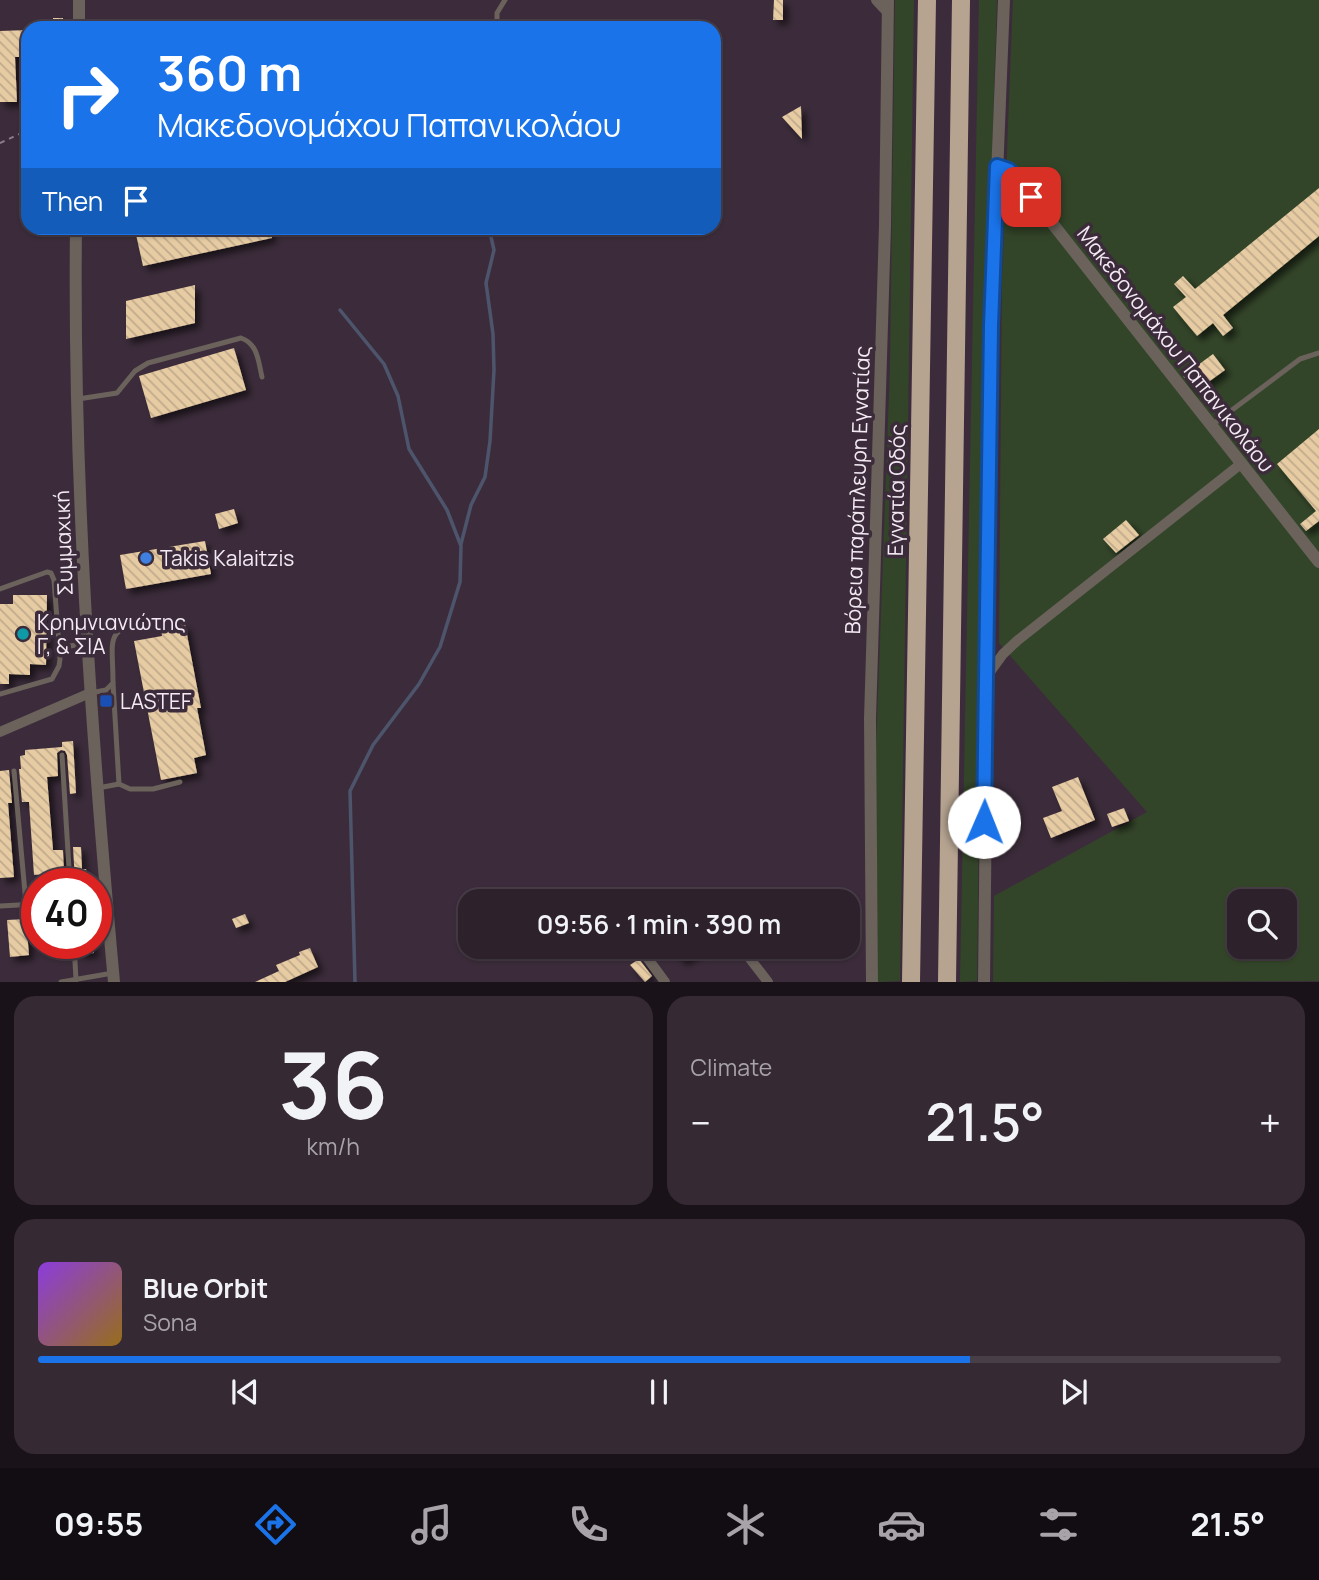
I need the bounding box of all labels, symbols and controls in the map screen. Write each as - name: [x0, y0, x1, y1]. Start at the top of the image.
- text: 360 m: [157, 39, 302, 106]
- icon: right: [42, 49, 133, 140]
- text: Μακεδονομάχου Παπανικολάου: [157, 103, 621, 147]
- pin: [1001, 167, 1061, 227]
- icon: arrive: [1012, 178, 1050, 216]
- icon: arrive: [117, 182, 155, 220]
- text: Then: [42, 183, 103, 219]
- street label: Μακεδονομάχου Παπανικολάου: [1071, 220, 1281, 478]
- street label: Βόρεια παράπλευρη Εγνατίας: [838, 345, 876, 635]
- street label: Εγνατία Οδός: [881, 424, 911, 556]
- street label: Συμμαχική: [47, 490, 79, 596]
- place label: Takis Kalaitzis: [160, 544, 294, 572]
- marker: Takis Kalaitzis: [138, 550, 154, 566]
- place label: Κρημνιανιώτης Γ, & ΣΙΑ: [37, 608, 186, 660]
- marker: Κρημνιανιώτης Γ, & ΣΙΑ: [15, 626, 31, 642]
- place label: LASTEF: [120, 687, 192, 715]
- marker: LASTEF: [98, 693, 114, 709]
- position arrow: [947, 785, 1021, 859]
- speed limit sign: 40: [21, 868, 112, 959]
- map controls: [1227, 889, 1297, 959]
- button: search: [1227, 889, 1297, 959]
- text: 09:56 · 1 min · 390 m: [537, 906, 781, 942]
- text: 36: [279, 1022, 388, 1146]
- text: Climate: [691, 1051, 772, 1083]
- text: 21.5°: [926, 1086, 1045, 1157]
- text: −: [691, 1096, 711, 1148]
- text: +: [1259, 1096, 1281, 1148]
- text: km/h: [307, 1130, 360, 1162]
- text: Blue Orbit: [143, 1270, 268, 1306]
- text: Sona: [143, 1306, 197, 1338]
- icon: previous: [226, 1373, 264, 1411]
- icon: pause: [640, 1373, 678, 1411]
- icon: next: [1055, 1373, 1093, 1411]
- icon: directions: [251, 1500, 300, 1549]
- icon: music: [407, 1500, 456, 1549]
- icon: phone: [564, 1500, 613, 1549]
- icon: climate: [721, 1500, 770, 1549]
- icon: car: [877, 1500, 926, 1549]
- icon: filters: [1034, 1500, 1083, 1549]
- text: 09:55: [54, 1502, 143, 1546]
- text: 21.5°: [1190, 1502, 1265, 1546]

